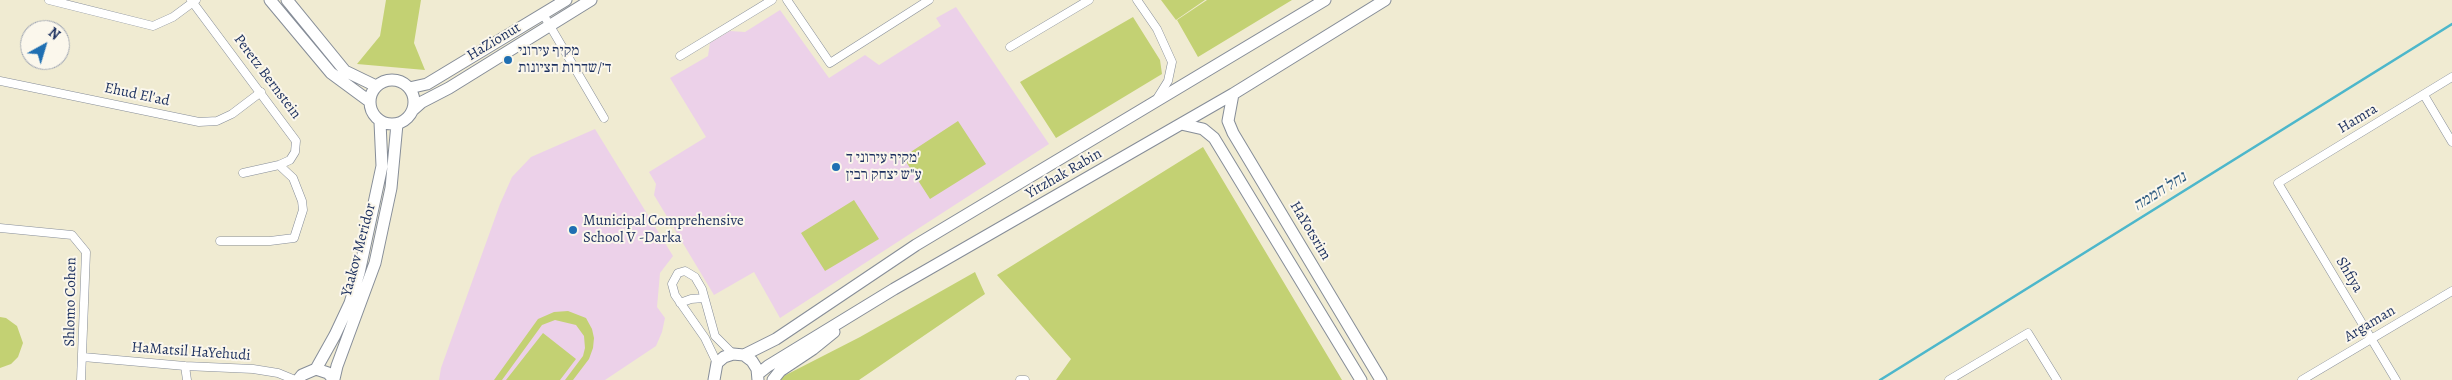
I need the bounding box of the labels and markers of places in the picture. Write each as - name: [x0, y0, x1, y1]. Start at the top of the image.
- place label: מקיף עירוני ד׳/שדרות הציונות: [518, 42, 612, 77]
- marker: מקיף עירוני ד׳/שדרות הציונות: [502, 54, 514, 66]
- place label: מקיף עירוני ד' ע"ש יצחק רבין: [846, 149, 922, 184]
- marker: מקיף עירוני ד' ע"ש יצחק רבין: [830, 161, 842, 173]
- place label: Municipal Comprehensive School V -Darka: [583, 212, 744, 247]
- marker: Municipal Comprehensive School V -Darka: [567, 224, 579, 236]

